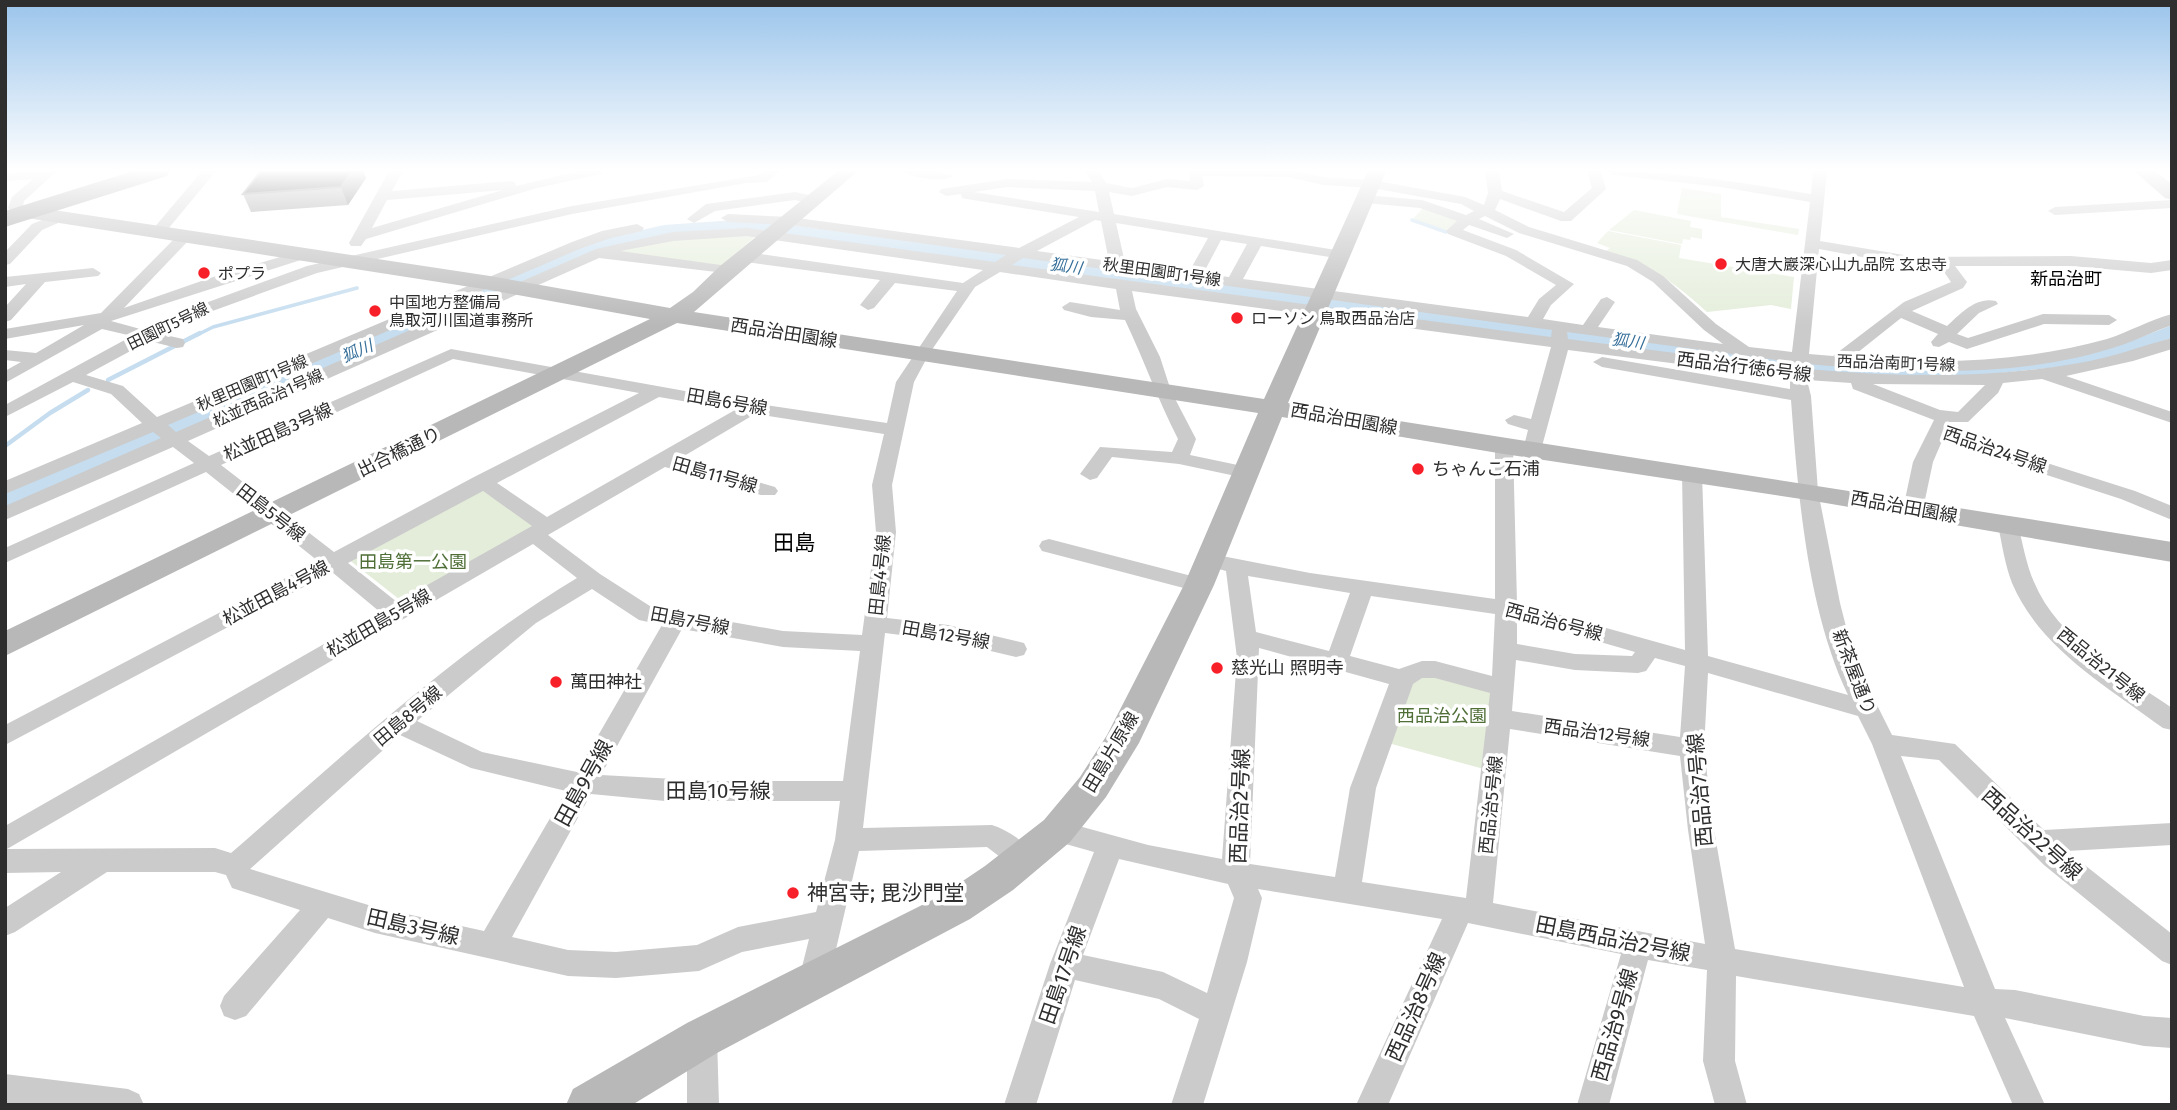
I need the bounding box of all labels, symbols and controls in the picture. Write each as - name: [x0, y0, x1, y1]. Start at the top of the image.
- water label: 狐川: [1049, 254, 1085, 278]
- street label: 秋里田園町1号線: [1102, 254, 1222, 290]
- place label: 大唐大巖深心山九品院 玄忠寺: [1735, 255, 1947, 274]
- marker: 大唐大巖深心山九品院 玄忠寺: [1713, 256, 1729, 272]
- place label: ポプラ: [218, 264, 266, 283]
- marker: ポプラ: [196, 265, 212, 281]
- district label: 新品治町: [2030, 268, 2102, 290]
- place label: 中国地方整備局 鳥取河川国道事務所: [389, 293, 533, 330]
- street label: 田園町5号線: [124, 298, 212, 354]
- marker: 中国地方整備局 鳥取河川国道事務所: [367, 303, 383, 319]
- place label: ローソン 鳥取西品治店: [1251, 309, 1415, 328]
- marker: ローソン 鳥取西品治店: [1229, 310, 1245, 326]
- street label: 西品治田園線: [729, 314, 839, 352]
- water label: 狐川: [1611, 329, 1647, 353]
- water label: 狐川: [339, 335, 377, 366]
- street label: 西品治行徳6号線: [1675, 348, 1813, 386]
- street label: 秋里田園町1号線: [194, 351, 310, 415]
- street label: 西品治南町1号線: [1836, 351, 1956, 375]
- street label: 松並西品治1号線: [210, 365, 326, 431]
- street label: 田島6号線: [685, 384, 769, 420]
- street label: 松並田島3号線: [220, 398, 336, 466]
- street label: 西品治田園線: [1289, 399, 1399, 439]
- street label: 出合橋通り: [354, 422, 444, 482]
- street label: 西品治24号線: [1940, 422, 2050, 478]
- street label: 田島11号線: [670, 452, 760, 498]
- place label: ちゃんこ石浦: [1432, 458, 1540, 480]
- marker: ちゃんこ石浦: [1410, 461, 1426, 477]
- street label: 田島5号線: [232, 479, 310, 547]
- street label: 西品治田園線: [1849, 487, 1959, 527]
- district label: 田島: [773, 530, 815, 556]
- street label: 田島4号線: [865, 533, 895, 617]
- park label: 田島第一公園: [359, 551, 467, 573]
- street label: 松並田島4号線: [219, 556, 333, 630]
- street label: 松並田島5号線: [323, 584, 435, 662]
- street label: 西品治6号線: [1503, 598, 1605, 646]
- street label: 田島7号線: [649, 603, 731, 639]
- street label: 田島12号線: [900, 616, 992, 654]
- street label: 西品治21号線: [2053, 623, 2149, 707]
- street label: 新茶屋通り: [1828, 626, 1880, 718]
- place label: 慈光山 照明寺: [1231, 657, 1344, 679]
- marker: 慈光山 照明寺: [1209, 660, 1225, 676]
- place label: 萬田神社: [570, 671, 642, 693]
- marker: 萬田神社: [548, 674, 564, 690]
- street label: 田島8号線: [370, 681, 446, 751]
- park label: 西品治公園: [1397, 705, 1487, 727]
- street label: 田島片原線: [1078, 708, 1144, 796]
- street label: 西品治12号線: [1543, 715, 1651, 751]
- street label: 西品治7号線: [1682, 732, 1718, 848]
- street label: 田島9号線: [550, 735, 618, 831]
- street label: 西品治2号線: [1225, 748, 1255, 864]
- street label: 西品治5号線: [1475, 755, 1507, 855]
- street label: 田島10号線: [666, 778, 770, 804]
- street label: 西品治22号線: [1977, 782, 2087, 886]
- place label: 神宮寺; 毘沙門堂: [807, 880, 965, 906]
- marker: 神宮寺; 毘沙門堂: [785, 885, 801, 901]
- street label: 田島3号線: [364, 904, 462, 950]
- street label: 田島西品治2号線: [1533, 911, 1693, 967]
- street label: 田島17号線: [1034, 922, 1092, 1028]
- street label: 西品治8号線: [1380, 948, 1452, 1066]
- street label: 西品治9号線: [1587, 966, 1643, 1084]

